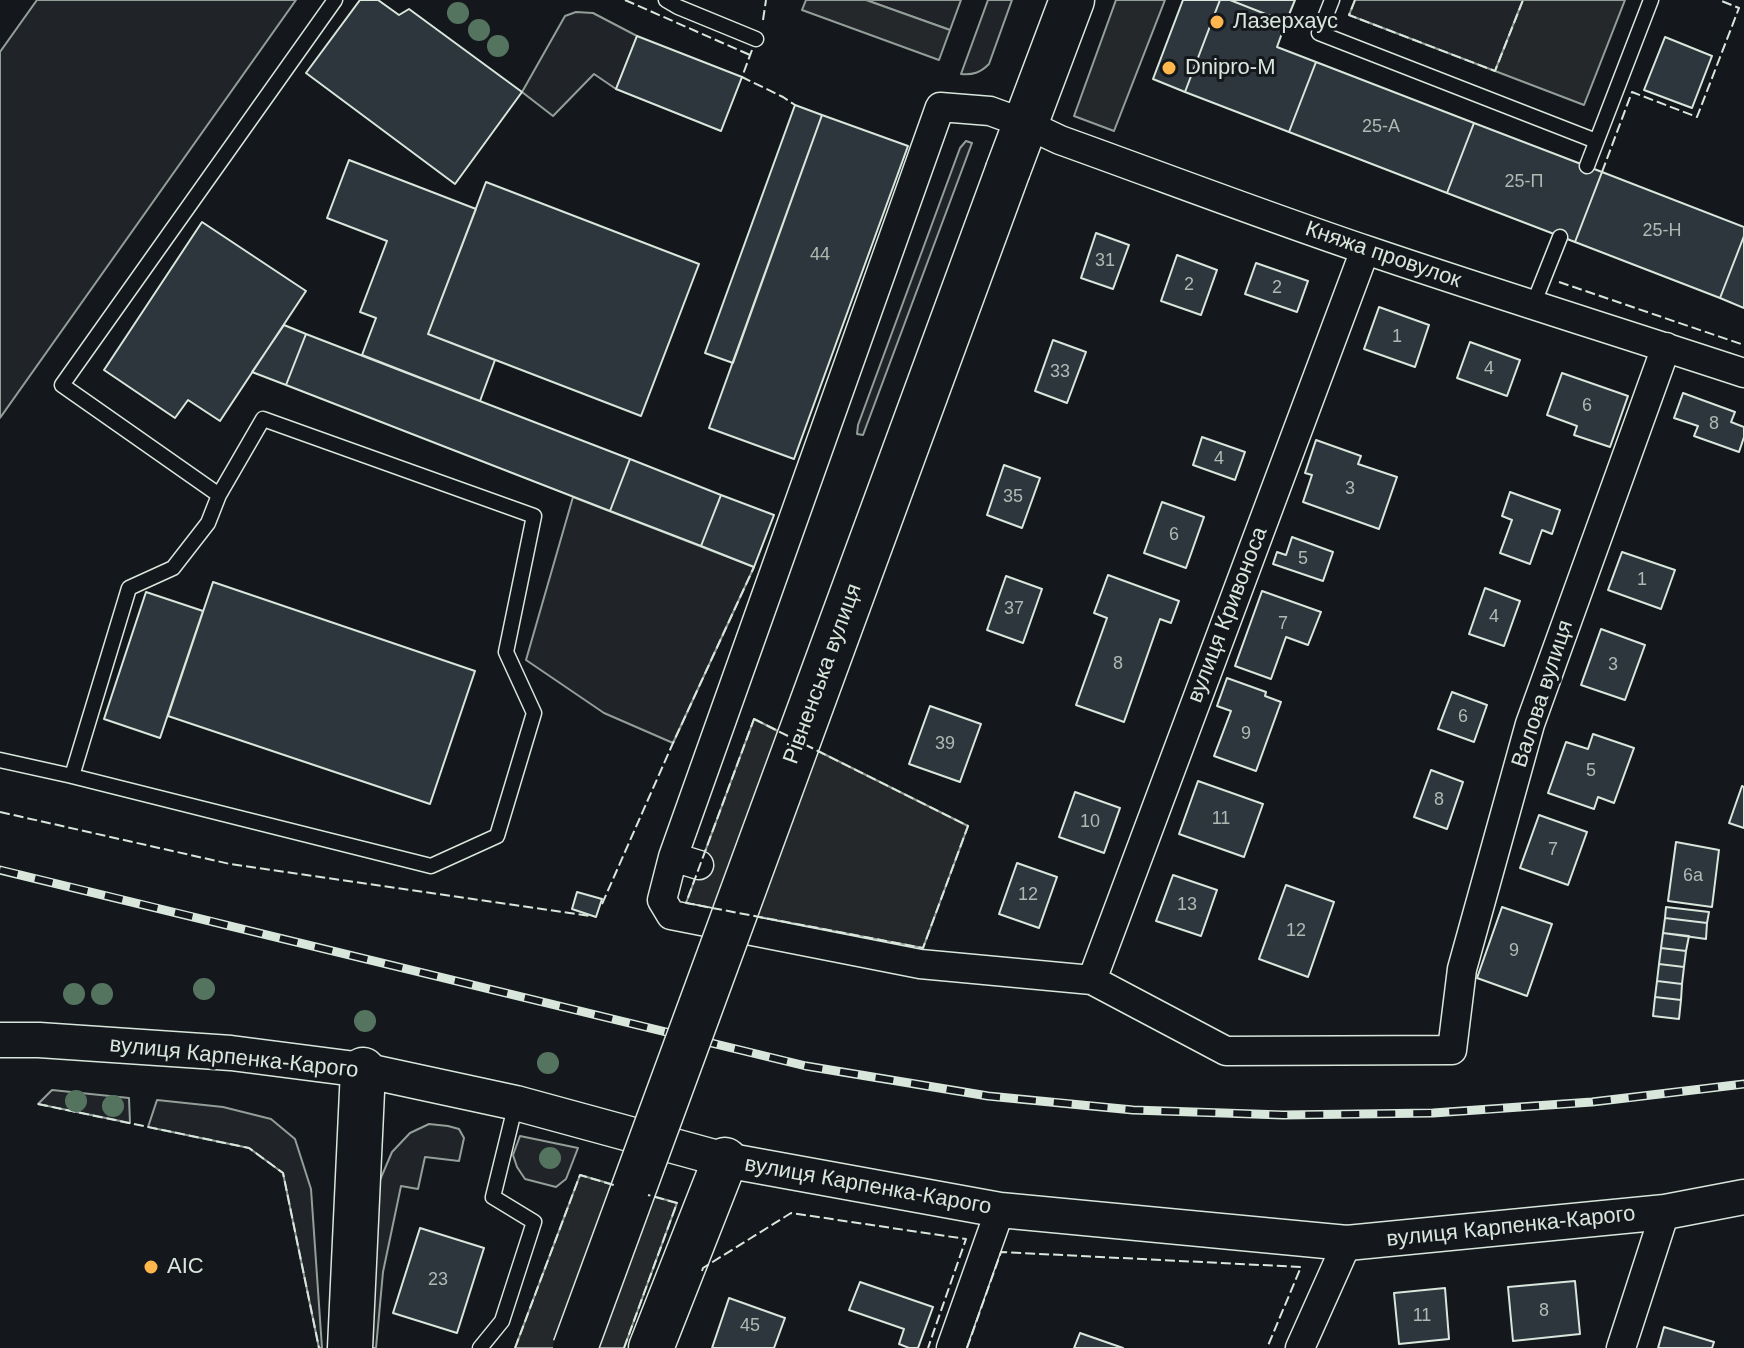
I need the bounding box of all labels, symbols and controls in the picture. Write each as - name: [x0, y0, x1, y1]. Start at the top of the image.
- place label: Лазерхаус: [1233, 9, 1338, 35]
- marker: Лазерхаус: [1208, 13, 1226, 31]
- place label: Dnipro-M: [1185, 55, 1275, 81]
- marker: Dnipro-M: [1160, 59, 1178, 77]
- house number: 25-А: [1362, 116, 1400, 138]
- house number: 25-П: [1505, 171, 1543, 193]
- street label: Княжа провулок: [1302, 216, 1464, 294]
- house number: 25-Н: [1642, 220, 1682, 242]
- house number: 44: [810, 244, 830, 266]
- house number: 31: [1095, 250, 1115, 272]
- house number: 2: [1184, 274, 1194, 296]
- house number: 2: [1272, 277, 1282, 299]
- house number: 1: [1392, 326, 1402, 348]
- house number: 4: [1484, 358, 1494, 380]
- house number: 33: [1050, 361, 1070, 383]
- house number: 6: [1582, 395, 1592, 417]
- house number: 8: [1709, 413, 1719, 435]
- house number: 4: [1214, 448, 1224, 470]
- house number: 3: [1345, 478, 1355, 500]
- house number: 35: [1003, 486, 1023, 508]
- street label: вулиця Кривоноса: [1182, 523, 1274, 707]
- house number: 6: [1169, 524, 1179, 546]
- house number: 5: [1298, 548, 1308, 570]
- house number: 1: [1637, 569, 1647, 591]
- street label: Рівненська вулиця: [778, 580, 868, 768]
- house number: 37: [1004, 598, 1024, 620]
- house number: 4: [1489, 606, 1499, 628]
- house number: 7: [1278, 613, 1288, 635]
- street label: Валова вулиця: [1507, 617, 1579, 771]
- house number: 8: [1113, 653, 1123, 675]
- house number: 3: [1608, 654, 1618, 676]
- house number: 6: [1458, 706, 1468, 728]
- house number: 9: [1241, 723, 1251, 745]
- house number: 39: [935, 733, 955, 755]
- house number: 5: [1586, 760, 1596, 782]
- house number: 8: [1434, 789, 1444, 811]
- house number: 11: [1212, 808, 1230, 830]
- house number: 10: [1080, 811, 1100, 833]
- house number: 7: [1548, 839, 1558, 861]
- house number: 6а: [1683, 865, 1703, 887]
- house number: 12: [1018, 884, 1038, 906]
- house number: 13: [1177, 894, 1197, 916]
- house number: 12: [1286, 920, 1306, 942]
- house number: 9: [1509, 940, 1519, 962]
- street label: вулиця Карпенка-Карого: [108, 1032, 360, 1084]
- street label: вулиця Карпенка-Карого: [743, 1151, 993, 1221]
- street label: вулиця Карпенка-Карого: [1385, 1201, 1637, 1253]
- place label: АІС: [167, 1254, 204, 1280]
- marker: АІС: [142, 1258, 160, 1276]
- house number: 23: [428, 1269, 448, 1291]
- house number: 8: [1539, 1300, 1549, 1322]
- house number: 11: [1413, 1305, 1431, 1327]
- house number: 45: [740, 1315, 760, 1337]

